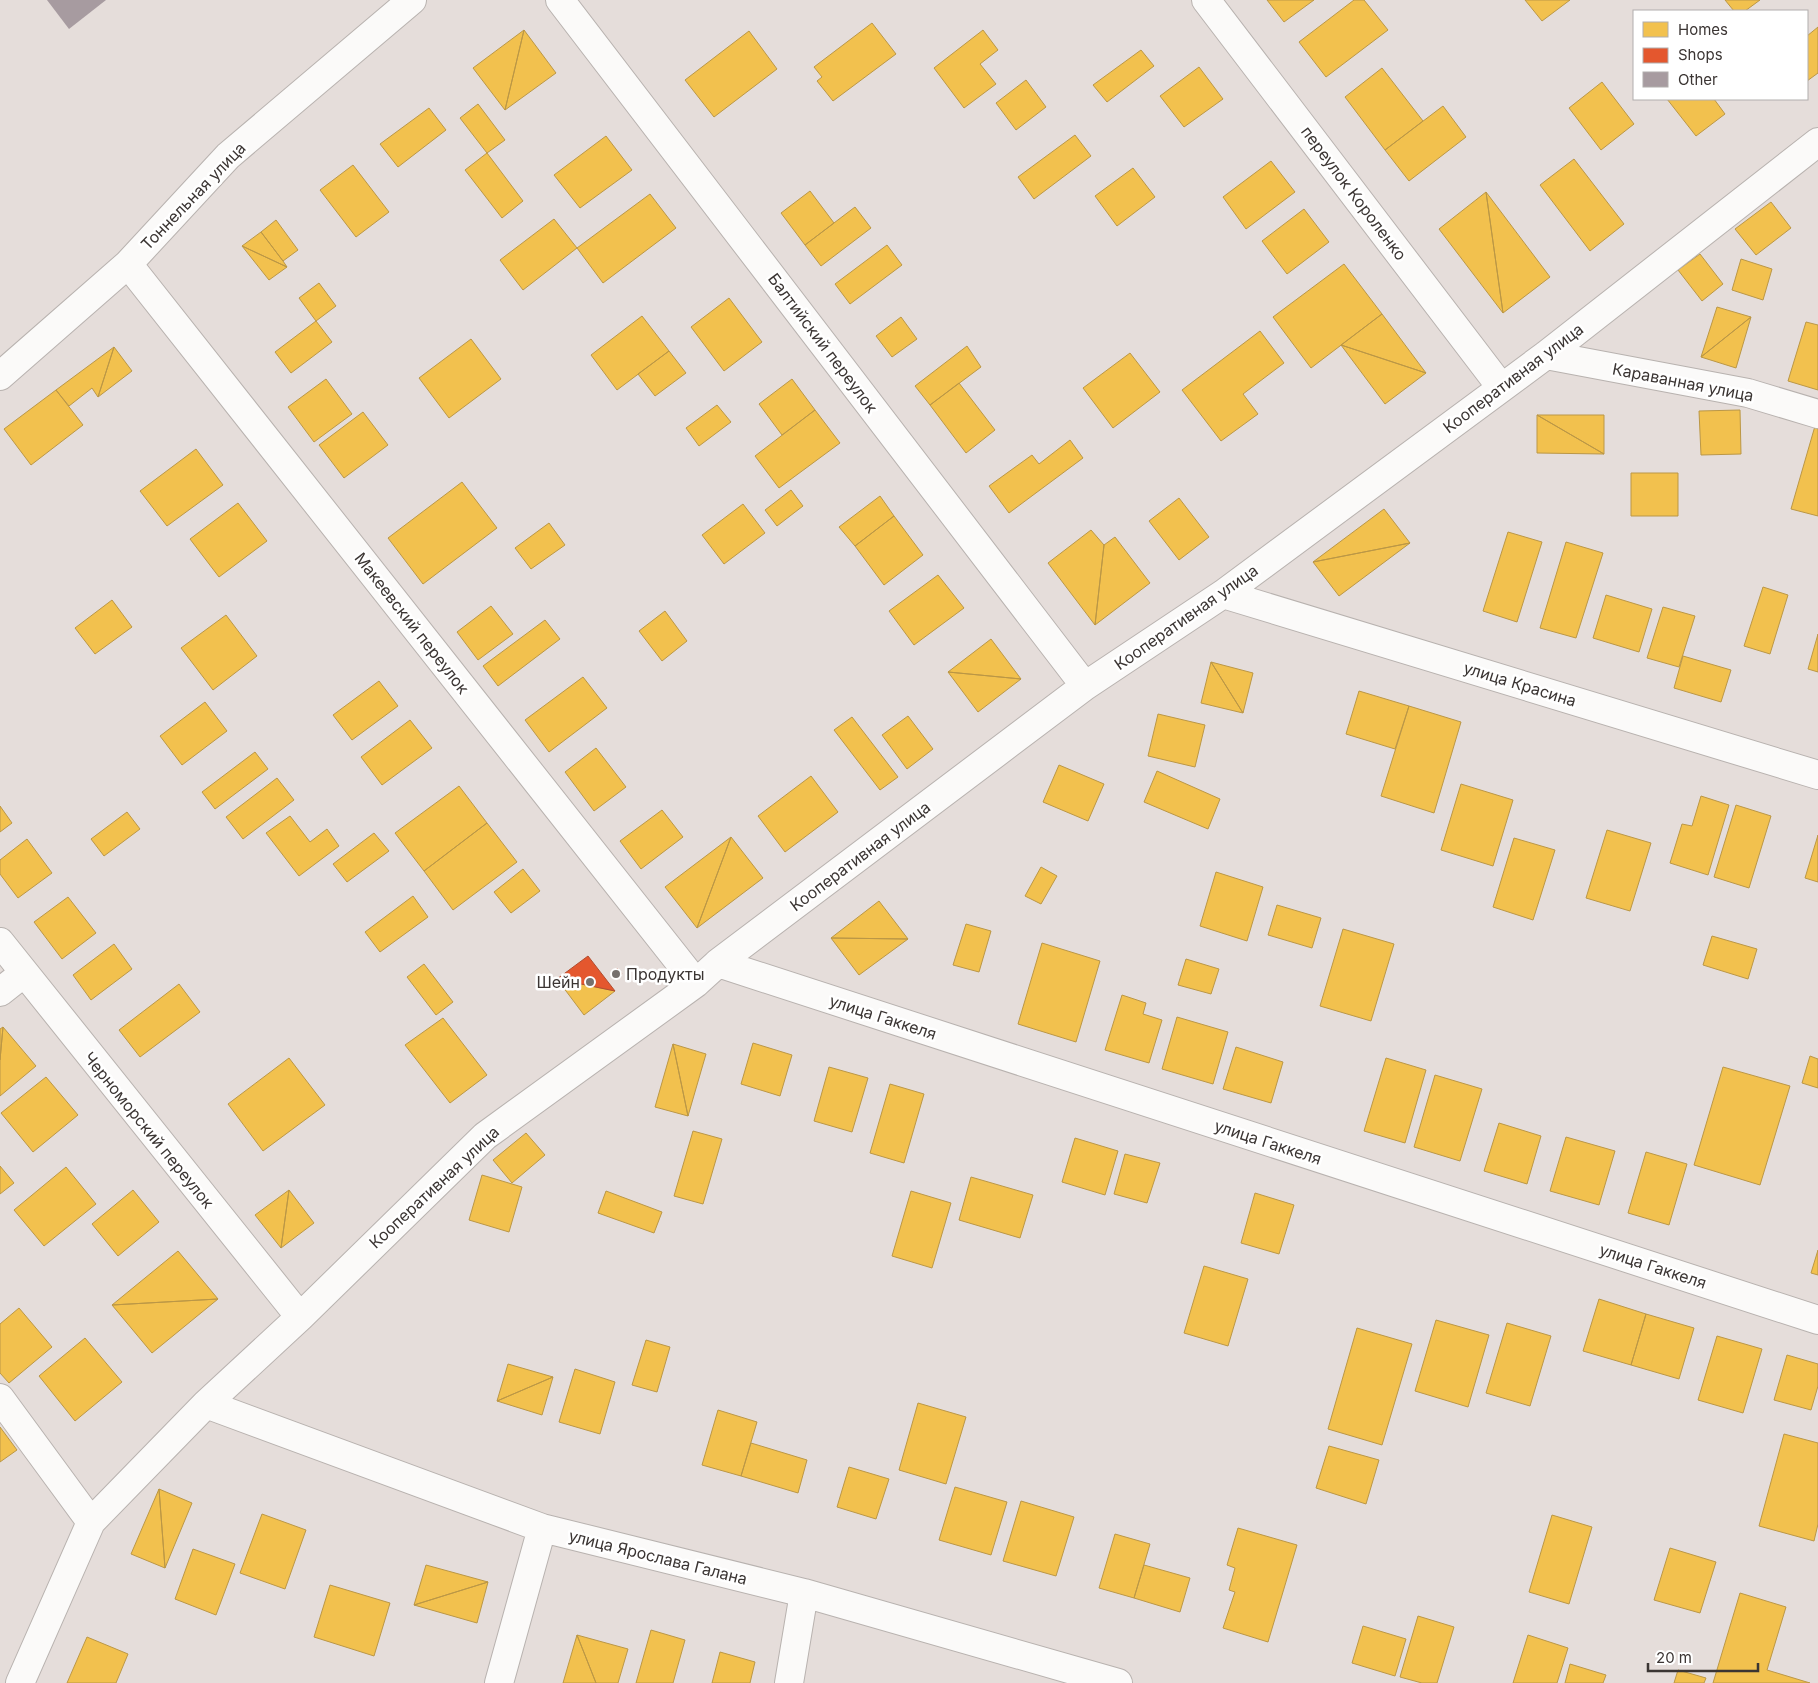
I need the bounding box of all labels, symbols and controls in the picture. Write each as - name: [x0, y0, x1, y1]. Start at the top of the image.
- legend: [1633, 10, 1808, 100]
- text: Homes: [1678, 20, 1728, 39]
- text: Shops: [1678, 45, 1723, 64]
- text: Other: [1678, 70, 1718, 89]
- street label: переулок Короленко: [1297, 122, 1411, 264]
- street label: Тоннельная улица: [136, 138, 250, 254]
- street label: Балтийский переулок: [764, 269, 882, 417]
- street label: Кооперативная улица: [1439, 319, 1587, 437]
- street label: Караванная улица: [1611, 358, 1755, 406]
- street label: Макеевский переулок: [351, 548, 474, 698]
- street label: Кооперативная улица: [1110, 560, 1262, 674]
- street label: улица Красина: [1461, 657, 1579, 711]
- street label: Кооперативная улица: [786, 797, 934, 915]
- place label: Продукты: [626, 964, 704, 984]
- marker: Продукты: [610, 968, 622, 980]
- place label: Шейн: [536, 972, 580, 992]
- marker: Шейн: [584, 976, 596, 988]
- street label: улица Гаккеля: [827, 990, 939, 1044]
- street label: Черноморский переулок: [80, 1048, 219, 1213]
- street label: улица Гаккеля: [1212, 1115, 1324, 1169]
- street label: Кооперативная улица: [365, 1122, 503, 1252]
- street label: улица Гаккеля: [1597, 1239, 1709, 1293]
- street label: улица Ярослава Галана: [567, 1525, 749, 1589]
- scale bar: [1648, 1640, 1758, 1672]
- text: 20 m: [1656, 1648, 1692, 1667]

